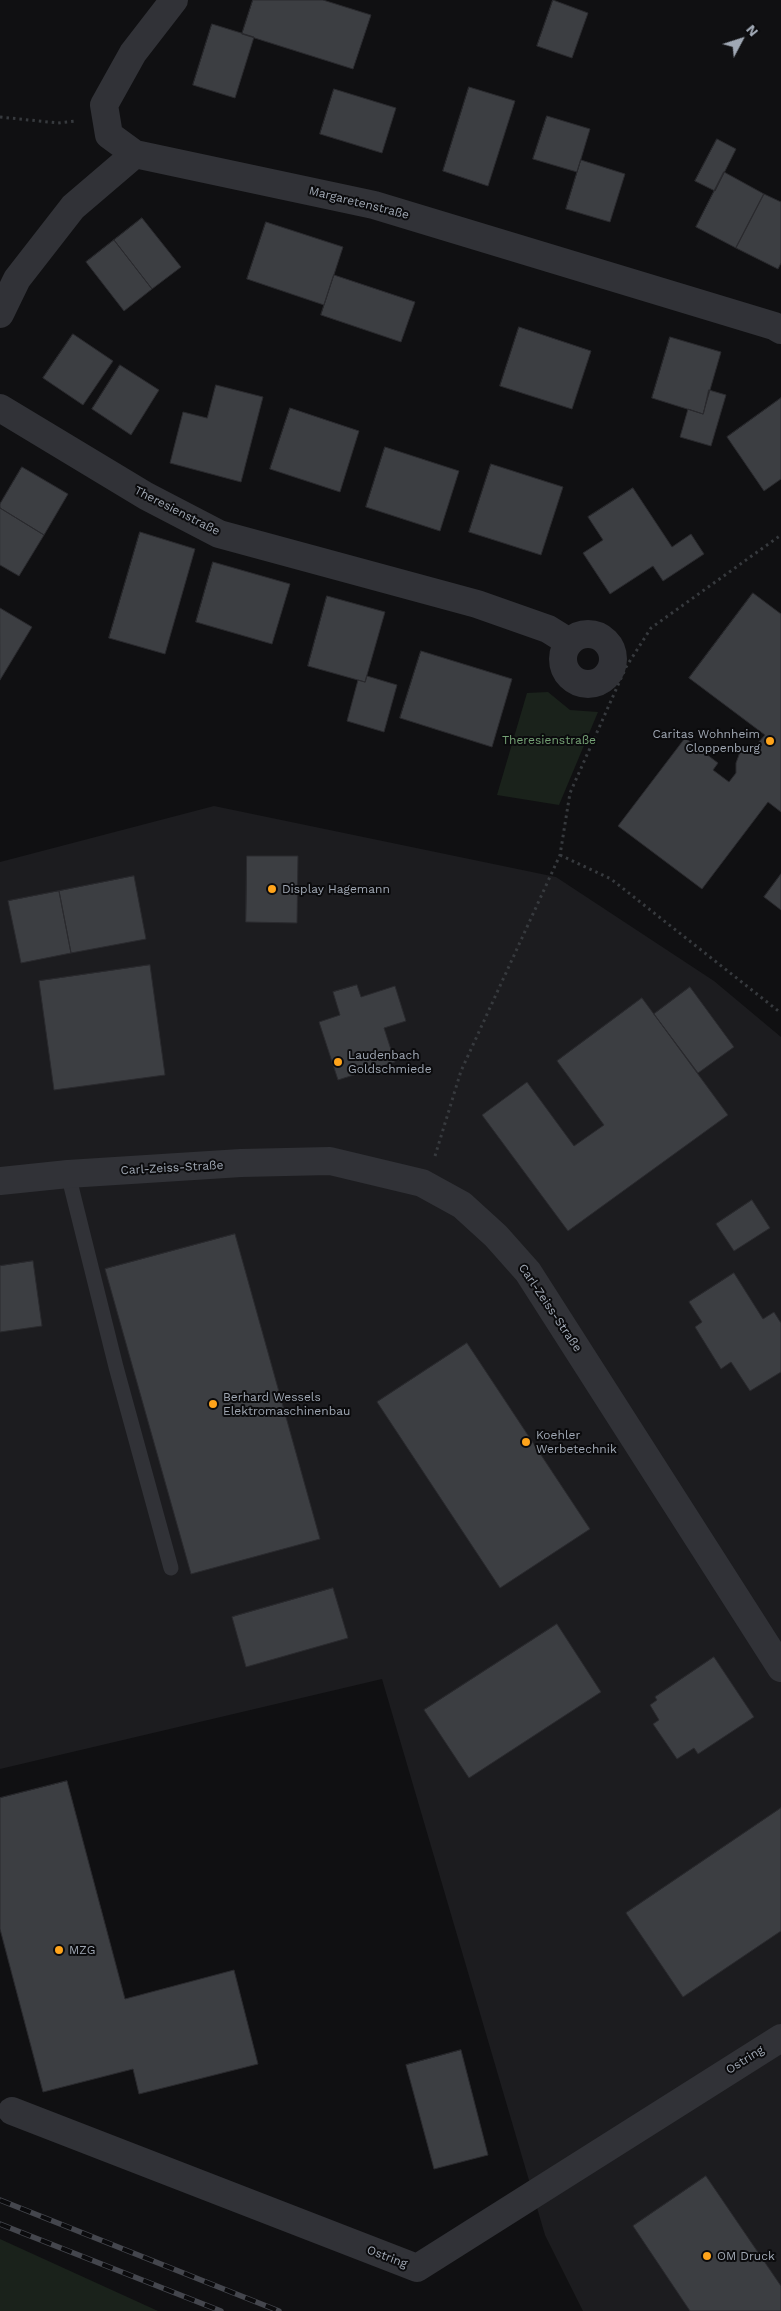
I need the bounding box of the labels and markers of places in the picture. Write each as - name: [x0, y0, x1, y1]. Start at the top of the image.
- place label: Caritas Wohnheim Cloppenburg: [652, 727, 760, 755]
- marker: Caritas Wohnheim Cloppenburg: [764, 735, 776, 747]
- place label: Display Hagemann: [282, 882, 390, 896]
- marker: Display Hagemann: [266, 883, 278, 895]
- place label: Laudenbach Goldschmiede: [348, 1048, 432, 1076]
- marker: Laudenbach Goldschmiede: [332, 1056, 344, 1068]
- place label: Berhard Wessels Elektromaschinenbau: [223, 1390, 350, 1418]
- marker: Berhard Wessels Elektromaschinenbau: [207, 1398, 219, 1410]
- place label: Koehler Werbetechnik: [536, 1428, 617, 1456]
- marker: Koehler Werbetechnik: [520, 1436, 532, 1448]
- place label: MZG: [69, 1943, 95, 1957]
- marker: MZG: [53, 1944, 65, 1956]
- place label: OM Druck: [717, 2249, 775, 2263]
- marker: OM Druck: [701, 2250, 713, 2262]

